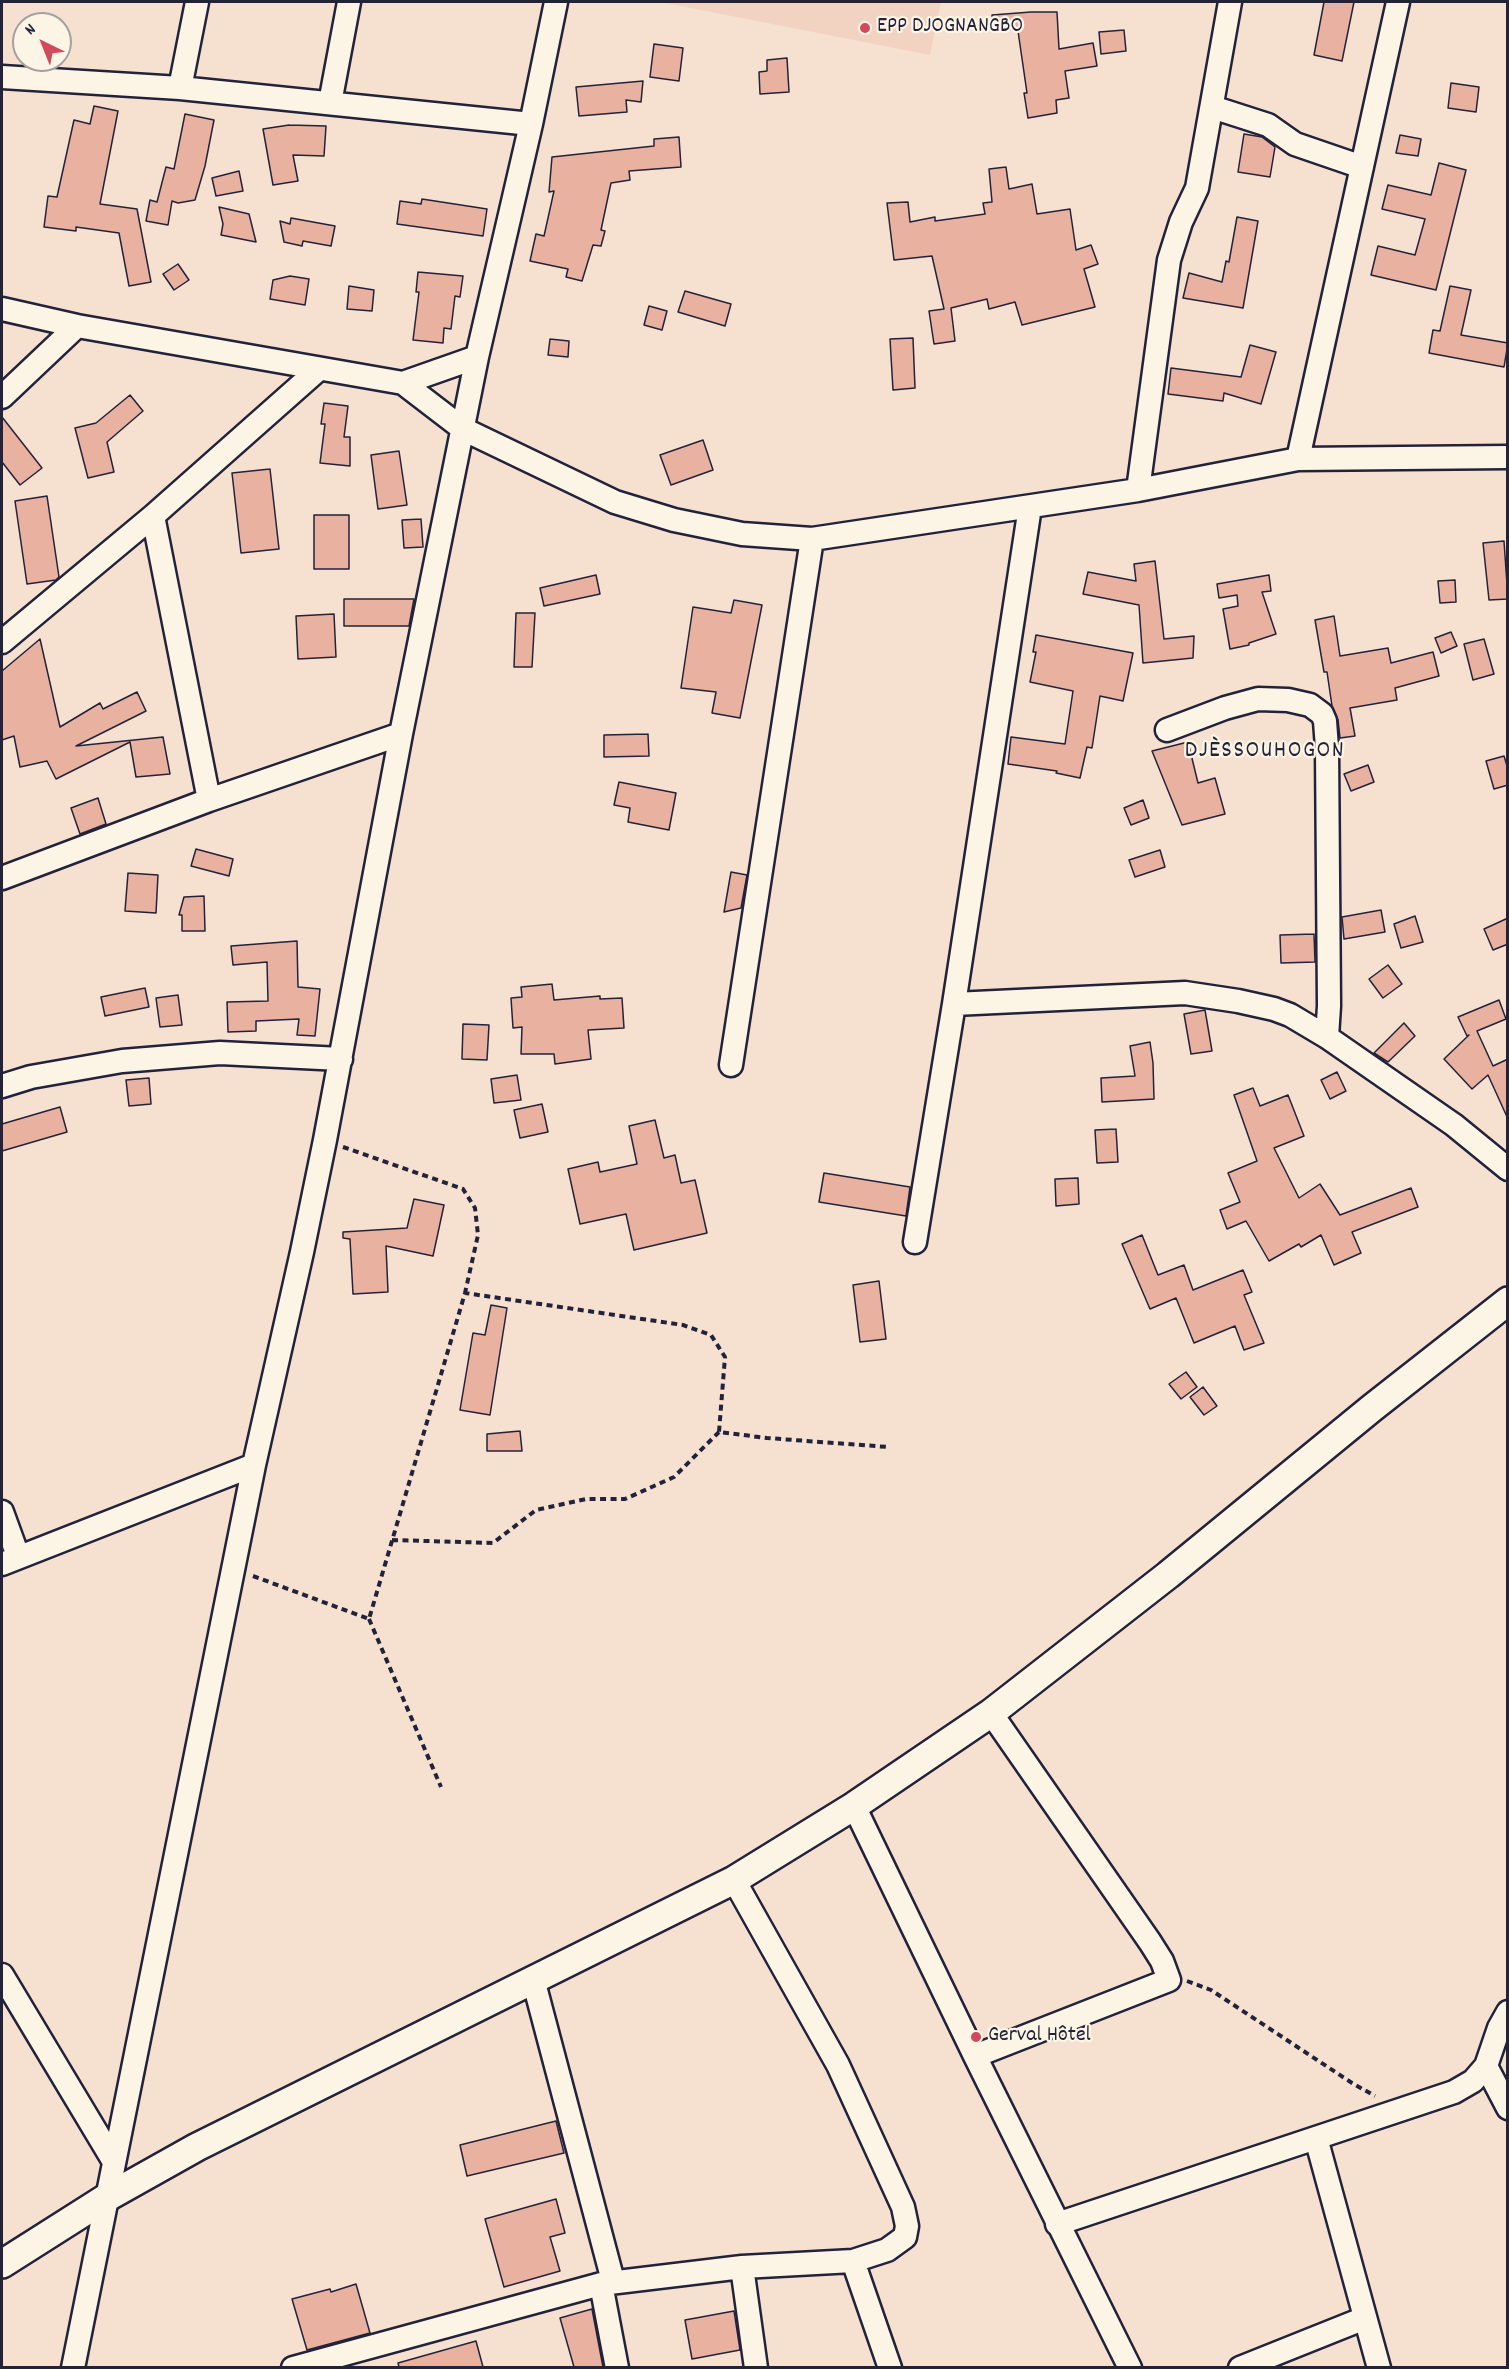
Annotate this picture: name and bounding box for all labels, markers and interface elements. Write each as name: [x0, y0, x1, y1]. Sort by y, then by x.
north arrow: [12, 12, 72, 72]
place label: EPP DJOGNANGBO: [877, 15, 1023, 41]
text: N: [20, 19, 41, 41]
marker: EPP DJOGNANGBO: [858, 21, 872, 35]
district label: DJÈSSOUHOGON: [1185, 739, 1345, 767]
place label: Gerval Hôtel: [988, 2024, 1091, 2050]
marker: Gerval Hôtel: [969, 2030, 983, 2044]

